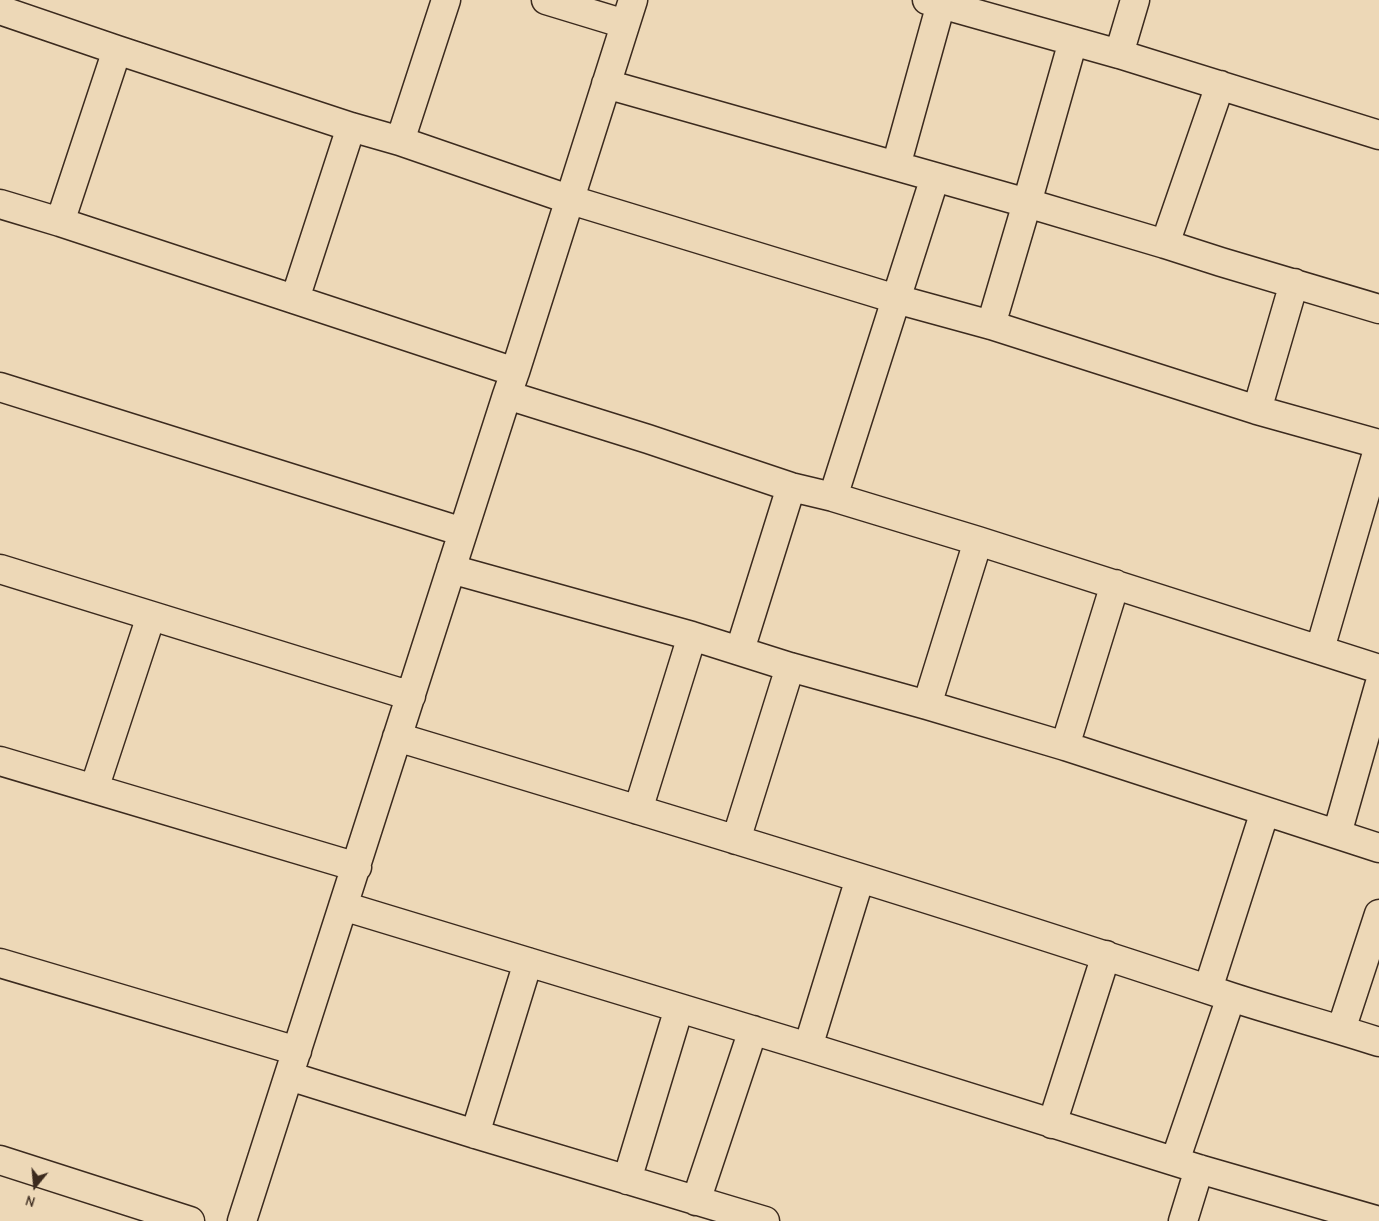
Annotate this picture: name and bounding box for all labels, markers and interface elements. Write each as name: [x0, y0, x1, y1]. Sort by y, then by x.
north arrow: [10, 1161, 60, 1211]
text: N: [24, 1191, 37, 1210]

